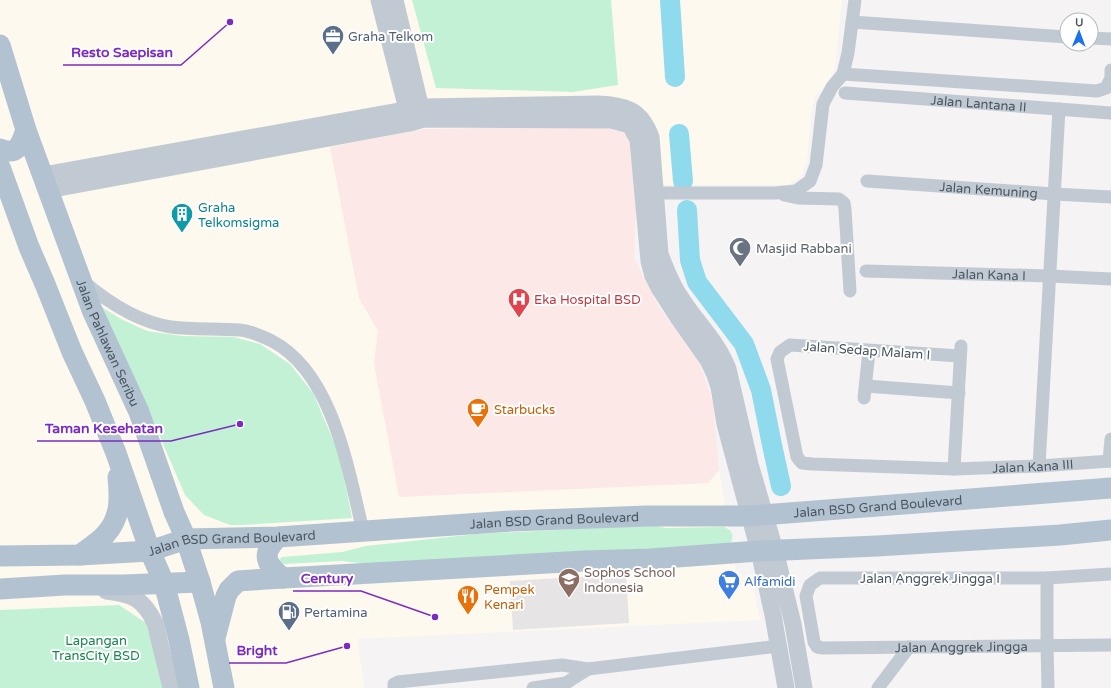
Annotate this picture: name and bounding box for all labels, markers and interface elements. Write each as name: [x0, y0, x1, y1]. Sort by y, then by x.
north arrow: [1059, 12, 1099, 52]
text: U: [1075, 16, 1083, 29]
office icon: Graha Telkom: [320, 23, 346, 56]
place label: Graha Telkom: [348, 29, 433, 45]
callout: Resto Saepisan: [63, 39, 181, 65]
text: Resto Saepisan: [71, 44, 173, 61]
street label: Jalan Lantana II: [930, 92, 1027, 116]
street label: Jalan Kemuning: [939, 179, 1038, 202]
place label: Graha Telkomsigma: [198, 200, 279, 231]
building icon: Graha Telkomsigma: [169, 201, 195, 234]
mosque icon: Masjid Rabbani: [727, 235, 753, 268]
place label: Masjid Rabbani: [756, 241, 852, 257]
street label: Jalan Kana I: [952, 266, 1026, 284]
street label: Jalan Pahlawan Seribu: [72, 277, 142, 409]
hospital icon: Eka Hospital BSD: [506, 286, 532, 319]
place label: Eka Hospital BSD: [534, 292, 641, 308]
street label: Jalan Sedap Malam I: [803, 339, 931, 363]
cafe icon: Starbucks: [465, 396, 491, 429]
place label: Starbucks: [494, 402, 555, 418]
callout: Taman Kesehatan: [37, 415, 171, 441]
text: Taman Kesehatan: [44, 420, 163, 437]
street label: Jalan Kana III: [992, 457, 1074, 477]
street label: Jalan BSD Grand Boulevard: [793, 493, 963, 522]
street label: Jalan BSD Grand Boulevard: [469, 509, 639, 533]
street label: Jalan BSD Grand Boulevard: [146, 527, 316, 560]
callout: Century: [293, 565, 361, 591]
place label: Sophos School Indonesia: [584, 565, 675, 596]
school or university icon: Sophos School Indonesia: [556, 566, 582, 599]
supermarket icon: Alfamidi: [716, 568, 742, 601]
text: Century: [301, 570, 354, 587]
street label: Jalan Anggrek Jingga I: [860, 571, 1000, 587]
place label: Alfamidi: [744, 574, 796, 590]
place label: Pempek Kenari: [484, 582, 535, 613]
restaurant icon: Pempek Kenari: [455, 583, 481, 616]
fuel station icon: Pertamina: [276, 599, 302, 632]
place label: Pertamina: [304, 605, 368, 621]
park label: Lapangan TransCity BSD: [52, 633, 140, 664]
callout: Bright: [229, 637, 286, 663]
street label: Jalan Anggrek Jingga: [895, 639, 1028, 656]
text: Bright: [237, 642, 278, 659]

